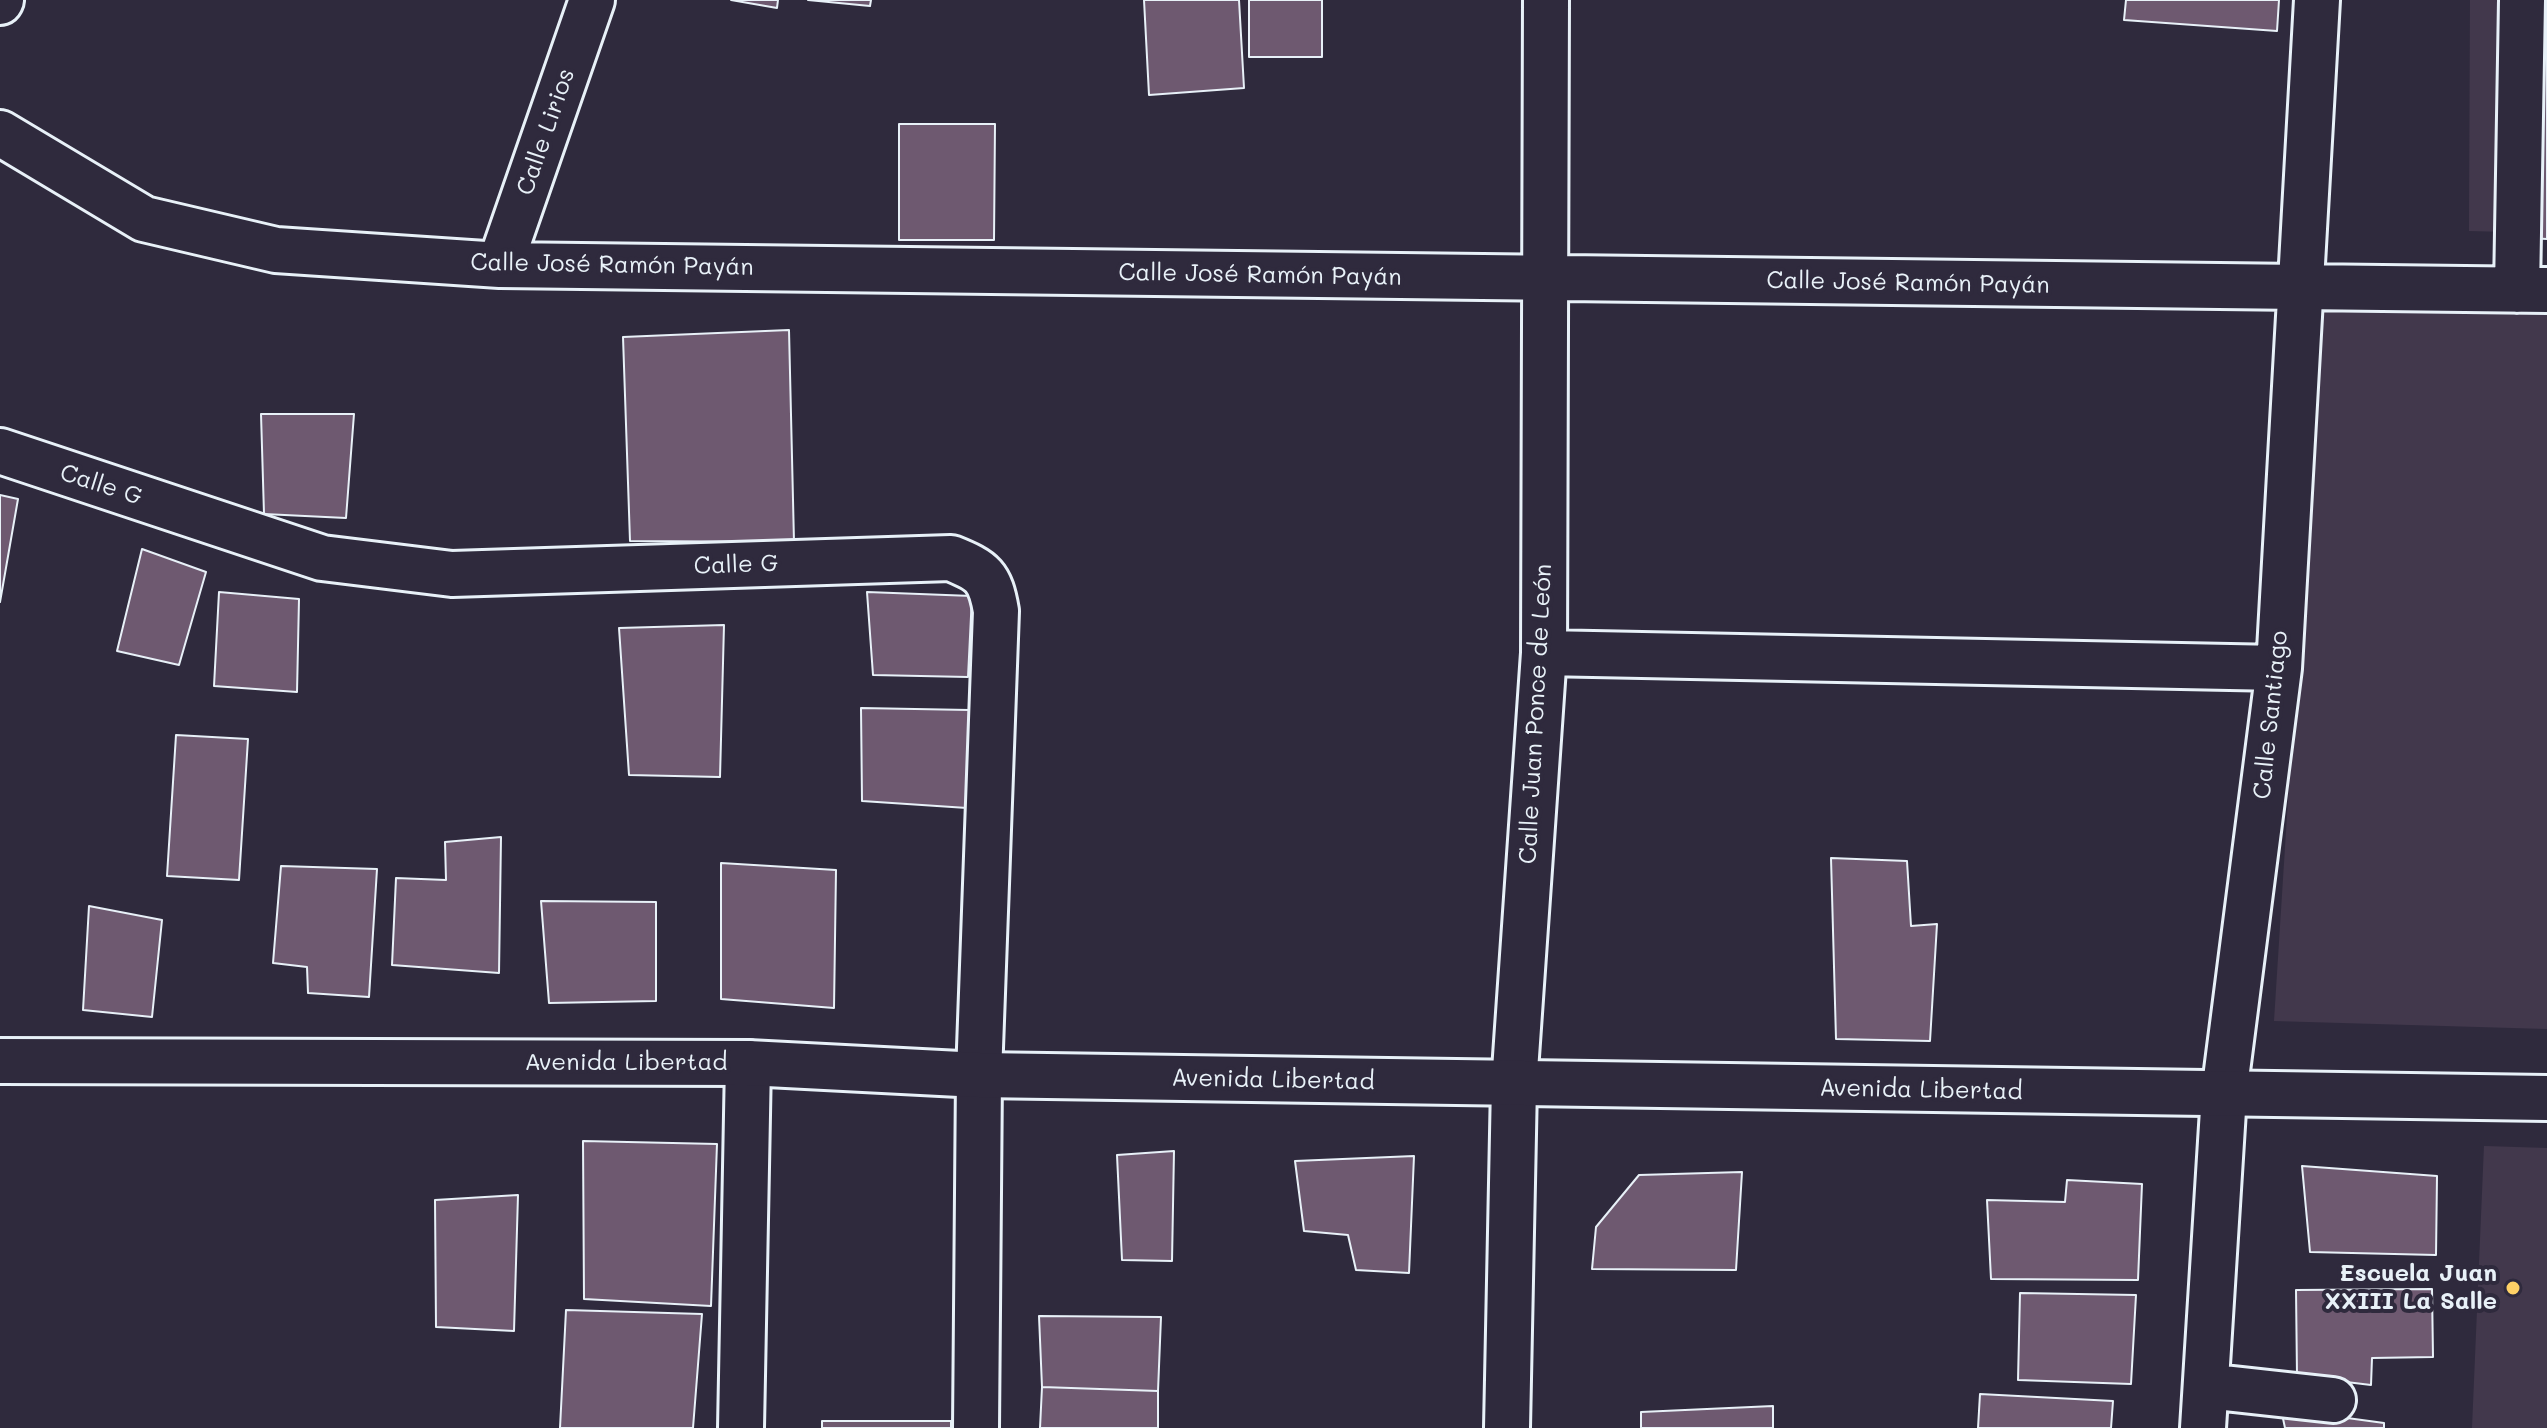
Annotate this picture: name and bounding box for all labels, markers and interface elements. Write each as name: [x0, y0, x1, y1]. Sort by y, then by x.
street label: Calle Lirios: [511, 65, 581, 199]
street label: Calle José Ramón Payán: [470, 248, 754, 282]
street label: Calle José Ramón Payán: [1118, 258, 1402, 292]
street label: Calle José Ramón Payán: [1766, 266, 2050, 300]
street label: Calle G: [56, 458, 146, 512]
street label: Calle G: [693, 549, 779, 581]
street label: Calle Juan Ponce de León: [1514, 563, 1558, 865]
street label: Calle Santiago: [2248, 629, 2294, 801]
street label: Avenida Libertad: [524, 1049, 728, 1077]
street label: Avenida Libertad: [1171, 1064, 1375, 1096]
street label: Avenida Libertad: [1819, 1074, 2023, 1106]
place label: Escuela Juan XXIII La Salle: [2324, 1260, 2497, 1316]
marker: Escuela Juan XXIII La Salle: [2504, 1279, 2522, 1297]

